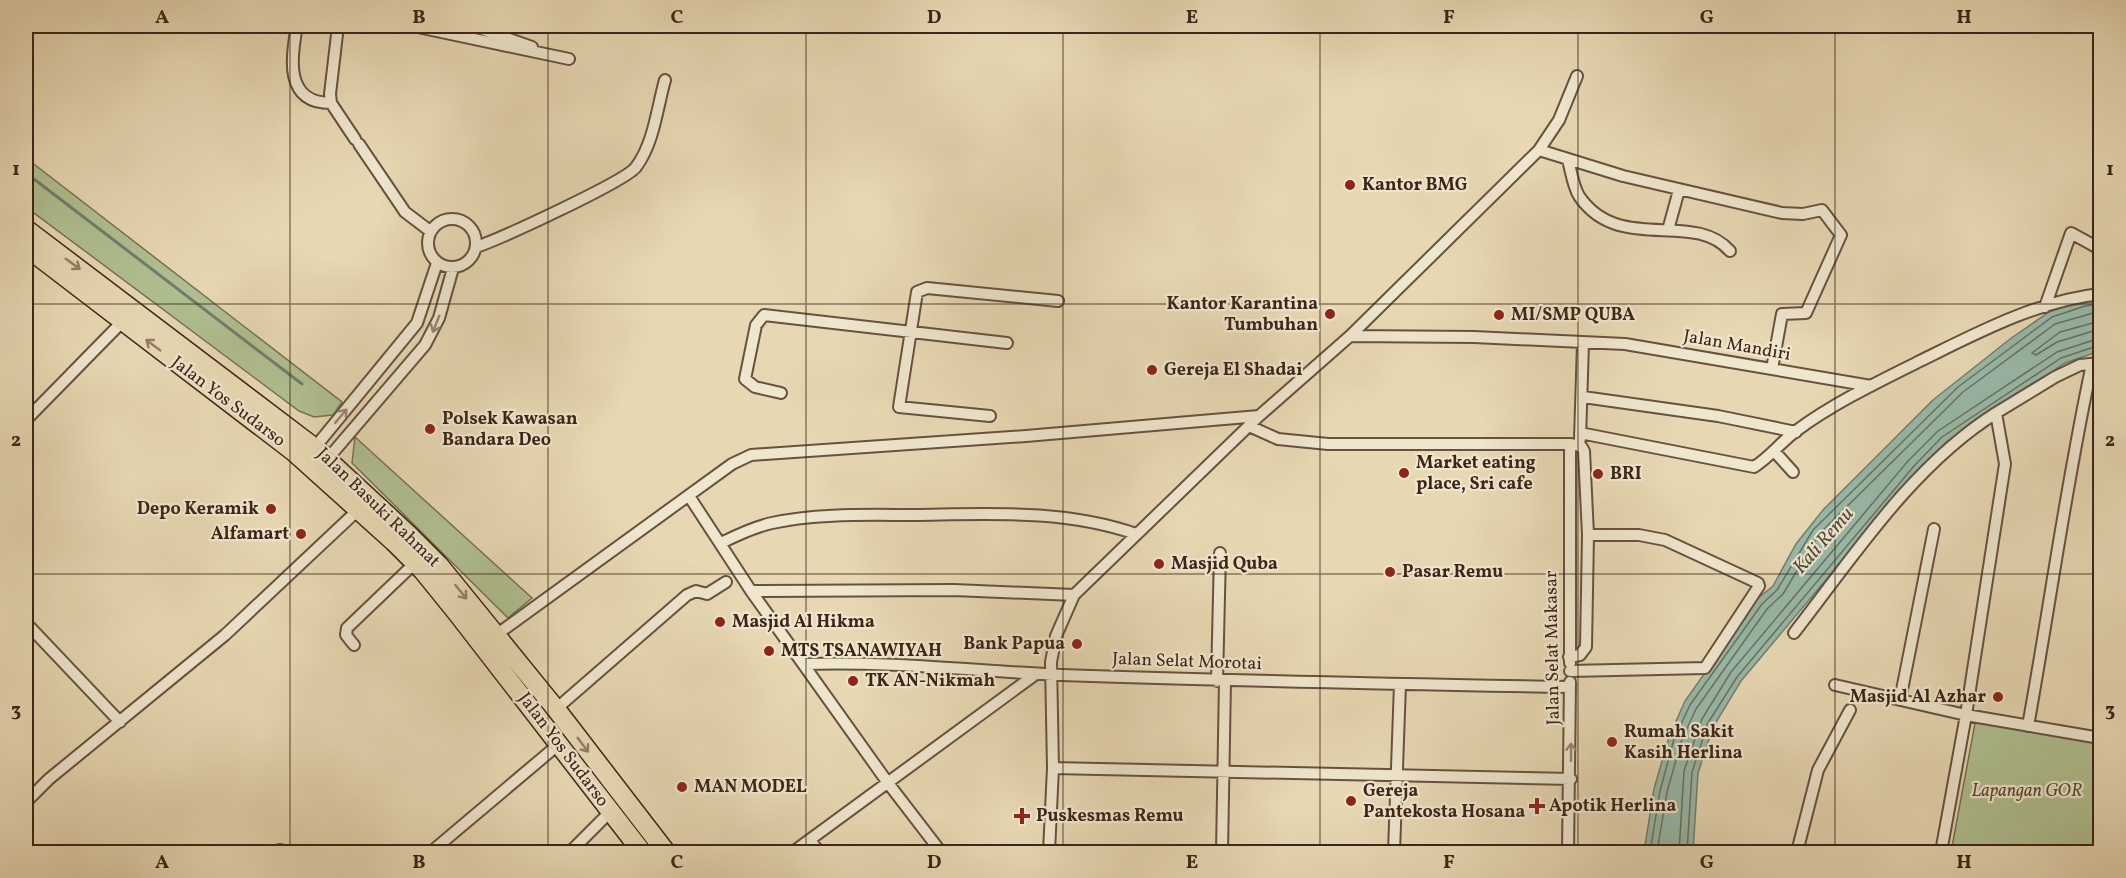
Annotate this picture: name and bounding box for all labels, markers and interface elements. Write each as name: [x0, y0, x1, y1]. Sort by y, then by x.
text: A: [155, 4, 169, 32]
text: B: [412, 4, 426, 32]
text: C: [671, 4, 684, 32]
text: D: [927, 4, 941, 32]
text: E: [1186, 4, 1198, 32]
text: F: [1443, 4, 1455, 32]
text: G: [1700, 4, 1714, 32]
text: H: [1956, 4, 1972, 32]
text: 1: [12, 156, 20, 184]
text: 1: [2106, 156, 2114, 184]
place label: Kantor BMG: [1362, 173, 1468, 198]
marker: Kantor BMG: [1343, 178, 1357, 192]
one-way arrow: [64, 258, 80, 270]
place label: Kantor Karantina Tumbuhan: [1167, 292, 1318, 338]
place label: MI/SMP QUBA: [1511, 303, 1635, 328]
marker: Kantor Karantina Tumbuhan: [1323, 307, 1337, 321]
marker: MI/SMP QUBA: [1492, 308, 1506, 322]
one-way arrow: [430, 314, 441, 332]
street label: Jalan Mandiri: [1681, 324, 1793, 368]
one-way arrow: [145, 339, 161, 351]
street label: Jalan Yos Sudarso: [166, 351, 290, 453]
place label: Gereja El Shadai: [1164, 358, 1303, 383]
marker: Gereja El Shadai: [1145, 363, 1159, 377]
place label: Polsek Kawasan Bandara Deo: [442, 407, 578, 453]
one-way arrow: [334, 409, 348, 424]
marker: Polsek Kawasan Bandara Deo: [423, 422, 437, 436]
text: 2: [11, 427, 21, 455]
text: 2: [2105, 427, 2115, 455]
street label: Jalan Basuki Rahmat: [311, 442, 445, 574]
place label: Market eating place, Sri cafe: [1416, 451, 1536, 497]
place label: BRI: [1610, 462, 1642, 487]
marker: Market eating place, Sri cafe: [1397, 466, 1411, 480]
marker: BRI: [1591, 467, 1605, 481]
place label: Depo Keramik: [137, 497, 259, 522]
water label: Kali Remu: [1787, 501, 1861, 581]
marker: Depo Keramik: [264, 502, 278, 516]
place label: Alfamart: [211, 522, 289, 547]
marker: Alfamart: [294, 527, 308, 541]
place label: Masjid Quba: [1171, 552, 1278, 577]
marker: Masjid Quba: [1152, 557, 1166, 571]
place label: Pasar Remu: [1402, 560, 1503, 585]
marker: Pasar Remu: [1383, 565, 1397, 579]
street label: Jalan Selat Makasar: [1539, 570, 1567, 726]
one-way arrow: [455, 584, 468, 600]
place label: Masjid Al Hikma: [732, 610, 875, 635]
marker: Masjid Al Hikma: [713, 615, 727, 629]
place label: Bank Papua: [963, 632, 1065, 657]
marker: Bank Papua: [1070, 637, 1084, 651]
place label: MTS TSANAWIYAH: [781, 639, 942, 664]
marker: MTS TSANAWIYAH: [762, 644, 776, 658]
street label: Jalan Selat Morotai: [1112, 647, 1262, 677]
place label: TK AN-Nikmah: [865, 669, 995, 694]
marker: TK AN-Nikmah: [846, 674, 860, 688]
place label: Masjid Al Azhar: [1850, 685, 1986, 710]
street label: Jalan Yos Sudarso: [512, 688, 614, 812]
marker: Masjid Al Azhar: [1991, 690, 2005, 704]
text: 3: [11, 697, 21, 725]
text: 3: [2105, 697, 2115, 725]
place label: Rumah Sakit Kasih Herlina: [1624, 720, 1743, 766]
marker: Rumah Sakit Kasih Herlina: [1605, 735, 1619, 749]
one-way arrow: [576, 736, 589, 752]
one-way arrow: [1565, 743, 1577, 763]
place label: MAN MODEL: [694, 775, 807, 800]
place label: Gereja Pantekosta Hosana: [1363, 779, 1526, 825]
park label: Lapangan GOR: [1972, 779, 2082, 804]
marker: MAN MODEL: [675, 780, 689, 794]
marker: Gereja Pantekosta Hosana: [1344, 794, 1358, 808]
place label: Apotik Herlina: [1549, 794, 1676, 819]
marker: Apotik Herlina: [1530, 799, 1544, 813]
place label: Puskesmas Remu: [1036, 804, 1184, 829]
marker: Puskesmas Remu: [1013, 807, 1031, 825]
text: A: [155, 849, 169, 877]
text: B: [412, 849, 426, 877]
text: C: [671, 849, 684, 877]
text: D: [927, 849, 941, 877]
text: E: [1186, 849, 1198, 877]
text: F: [1443, 849, 1455, 877]
text: G: [1700, 849, 1714, 877]
text: H: [1956, 849, 1972, 877]

